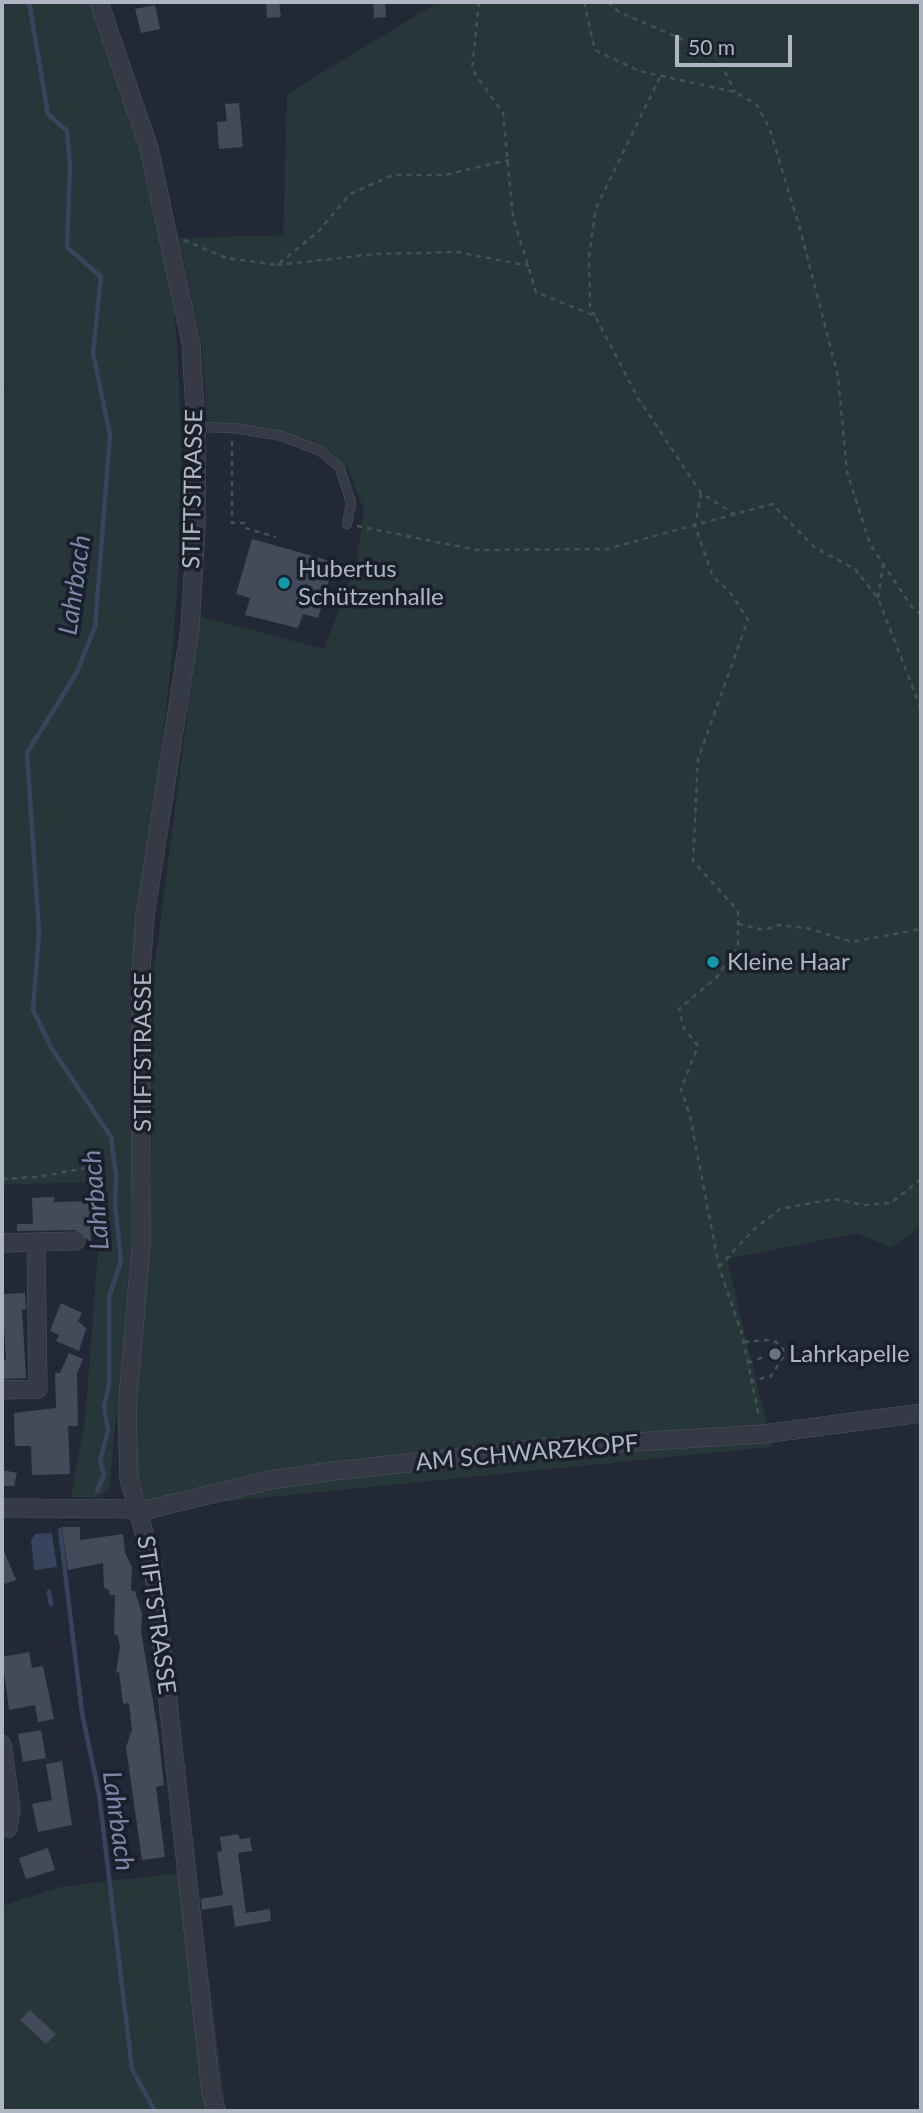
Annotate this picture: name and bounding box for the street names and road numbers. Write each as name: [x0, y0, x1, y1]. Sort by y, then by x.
street label: STIFTSTRASSE: [177, 409, 209, 569]
street label: STIFTSTRASSE: [129, 972, 157, 1132]
street label: AM SCHWARZKOPF: [414, 1429, 640, 1477]
street label: STIFTSTRASSE: [131, 1534, 181, 1696]

